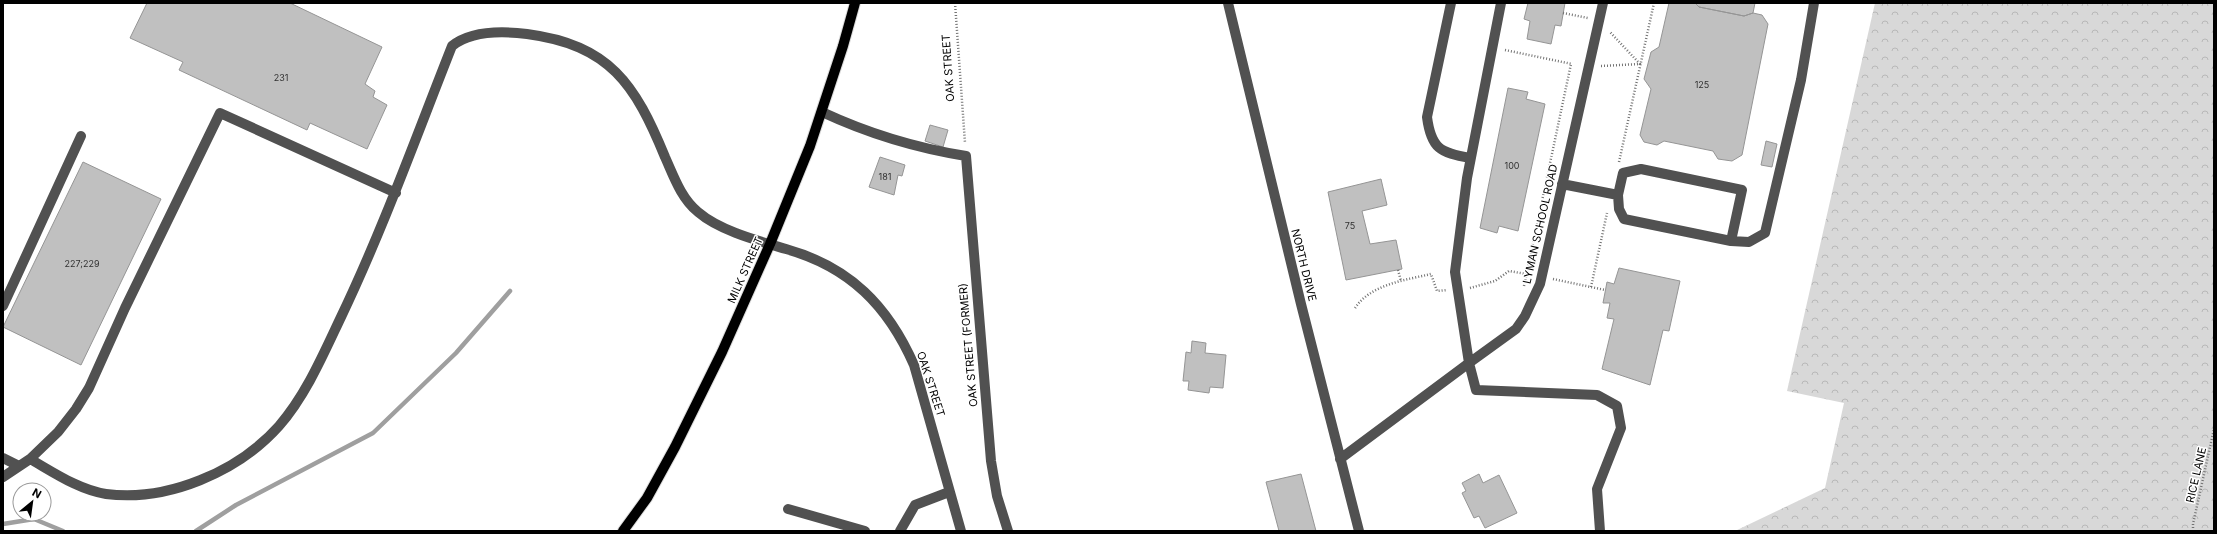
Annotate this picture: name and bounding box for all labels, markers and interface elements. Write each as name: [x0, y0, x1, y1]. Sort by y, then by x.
street label: OAK STREET: [939, 34, 957, 102]
house number: 231: [274, 72, 288, 83]
house number: 125: [1695, 79, 1709, 90]
house number: 100: [1504, 160, 1520, 171]
street label: LYMAN SCHOOL ROAD: [1519, 163, 1561, 285]
house number: 181: [879, 171, 891, 182]
house number: 75: [1345, 220, 1355, 231]
street label: NORTH DRIVE: [1288, 227, 1320, 303]
street label: MILK STREET: [724, 235, 766, 305]
house number: 227;229: [64, 258, 100, 269]
street label: OAK STREET (FORMER): [956, 282, 980, 408]
street label: OAK STREET: [914, 350, 948, 418]
street label: RICE LANE: [2183, 446, 2209, 504]
north arrow: [12, 482, 52, 522]
text: N: [30, 485, 44, 501]

